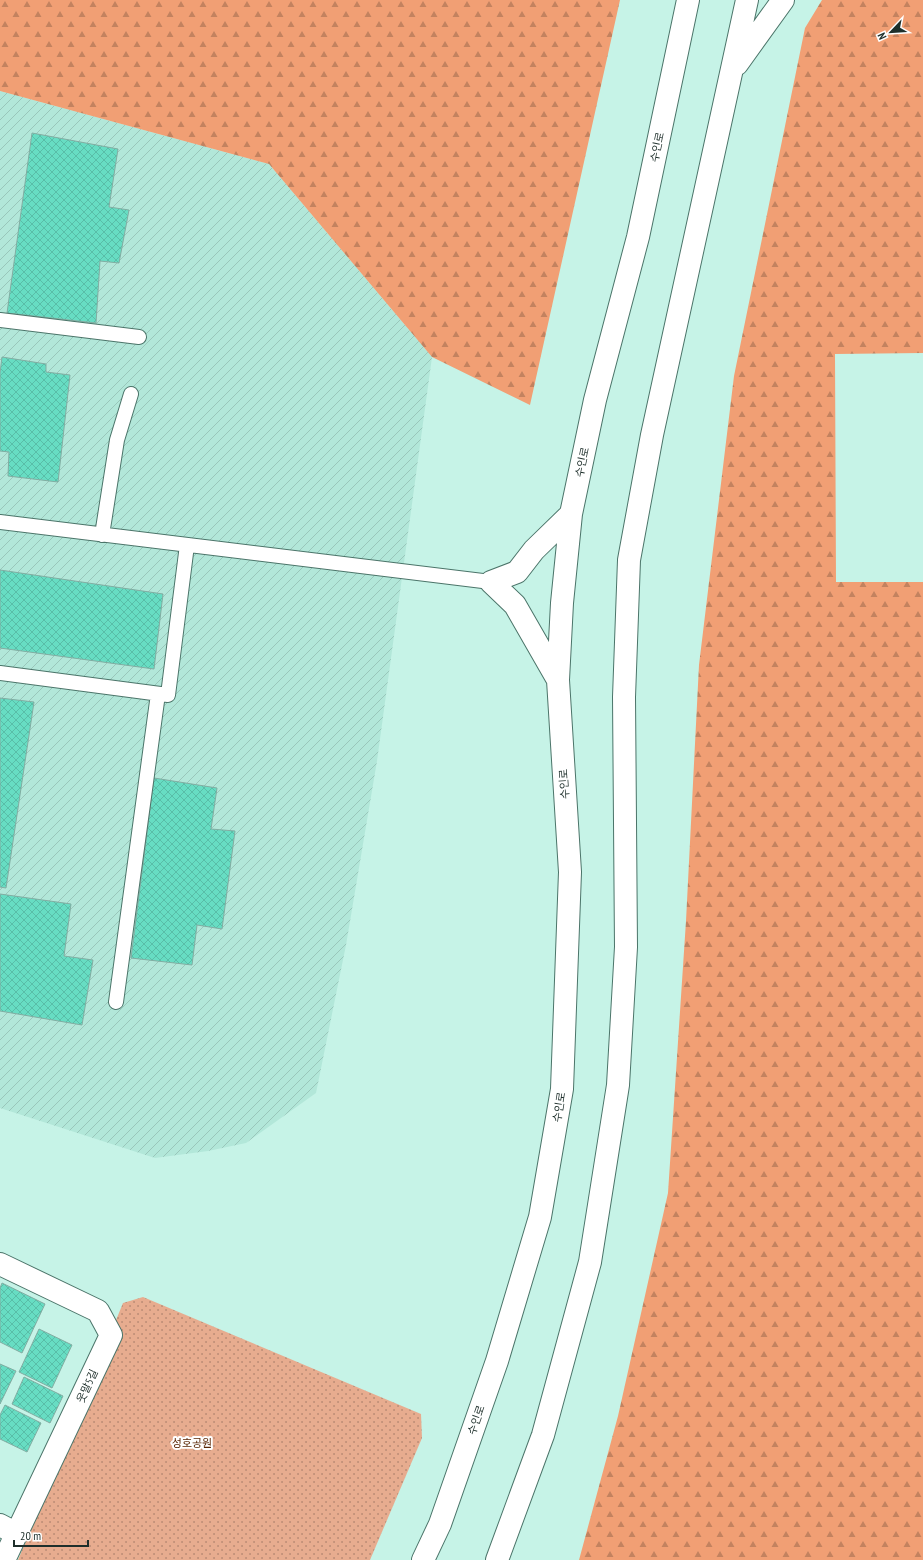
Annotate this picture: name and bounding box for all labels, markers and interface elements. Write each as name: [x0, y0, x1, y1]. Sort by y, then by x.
north arrow: [871, 12, 911, 52]
text: N: [874, 31, 890, 42]
street label: 수인로: [647, 131, 667, 163]
street label: 수인로: [572, 446, 592, 478]
street label: 수인로: [556, 768, 572, 800]
street label: 수인로: [550, 1091, 568, 1123]
street label: 웃말5길: [73, 1367, 101, 1405]
street label: 수인로: [464, 1403, 488, 1437]
park label: 성호공원: [172, 1436, 212, 1450]
scale bar: [14, 1522, 88, 1548]
text: 20 m: [20, 1528, 41, 1543]

